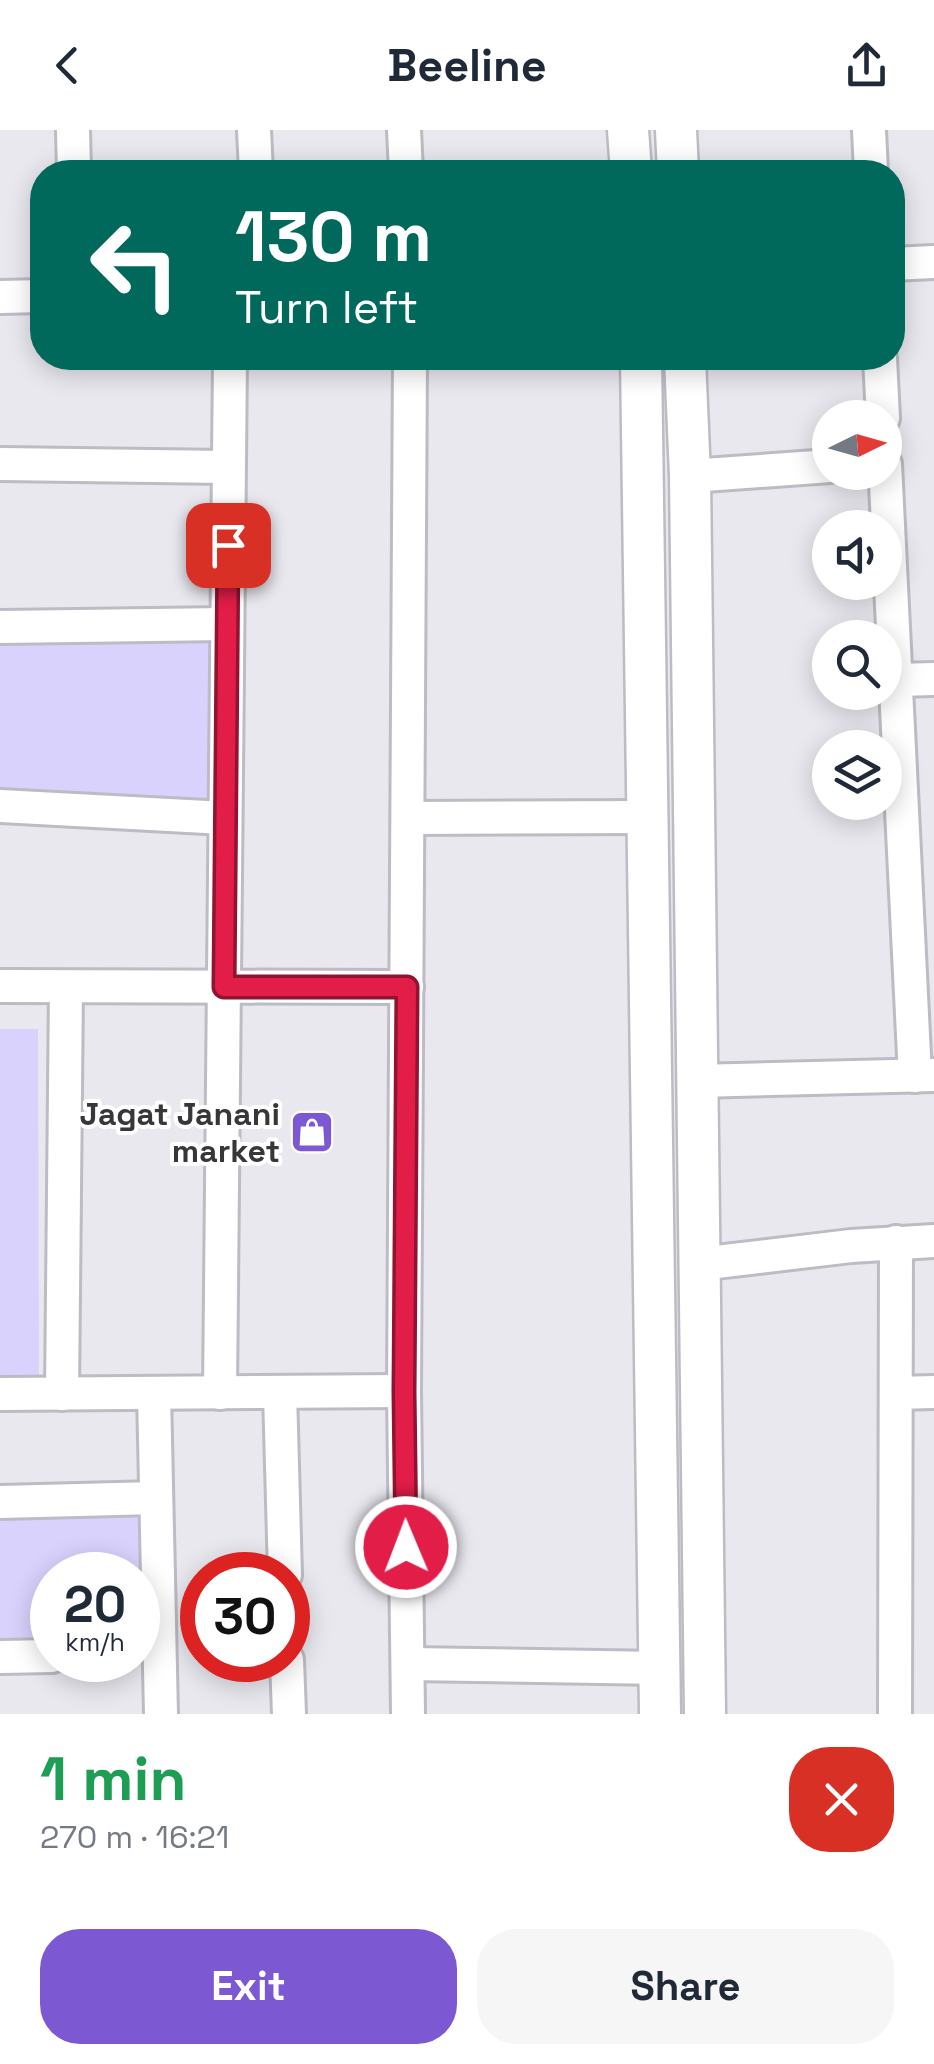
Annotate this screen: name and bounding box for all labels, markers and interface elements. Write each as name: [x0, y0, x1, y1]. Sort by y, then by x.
text: Beeline: [387, 37, 547, 94]
icon: back: [40, 38, 95, 93]
icon: share: [839, 38, 894, 93]
text: 130 m: [235, 192, 432, 281]
icon: left: [70, 200, 200, 330]
text: Turn left: [235, 279, 418, 336]
north arrow: [812, 400, 902, 490]
map controls: [812, 400, 902, 820]
pin: [186, 503, 271, 588]
button: sound: [812, 510, 902, 600]
icon: arrive: [201, 518, 256, 573]
button: search: [812, 620, 902, 710]
button: layers: [812, 730, 902, 820]
place label: Jagat Janani market: [80, 1094, 280, 1171]
shop icon: Jagat Janani market: [289, 1109, 335, 1155]
position arrow: [354, 1495, 458, 1599]
speed limit sign: 30: [180, 1552, 310, 1682]
text: 20: [64, 1573, 126, 1637]
text: km/h: [65, 1626, 125, 1658]
text: 1 min: [40, 1741, 187, 1818]
button: close: [789, 1747, 894, 1852]
text: 270 m · 16:21: [40, 1817, 229, 1857]
button: Exit: [40, 1929, 457, 2044]
button: Share: [477, 1929, 894, 2044]

